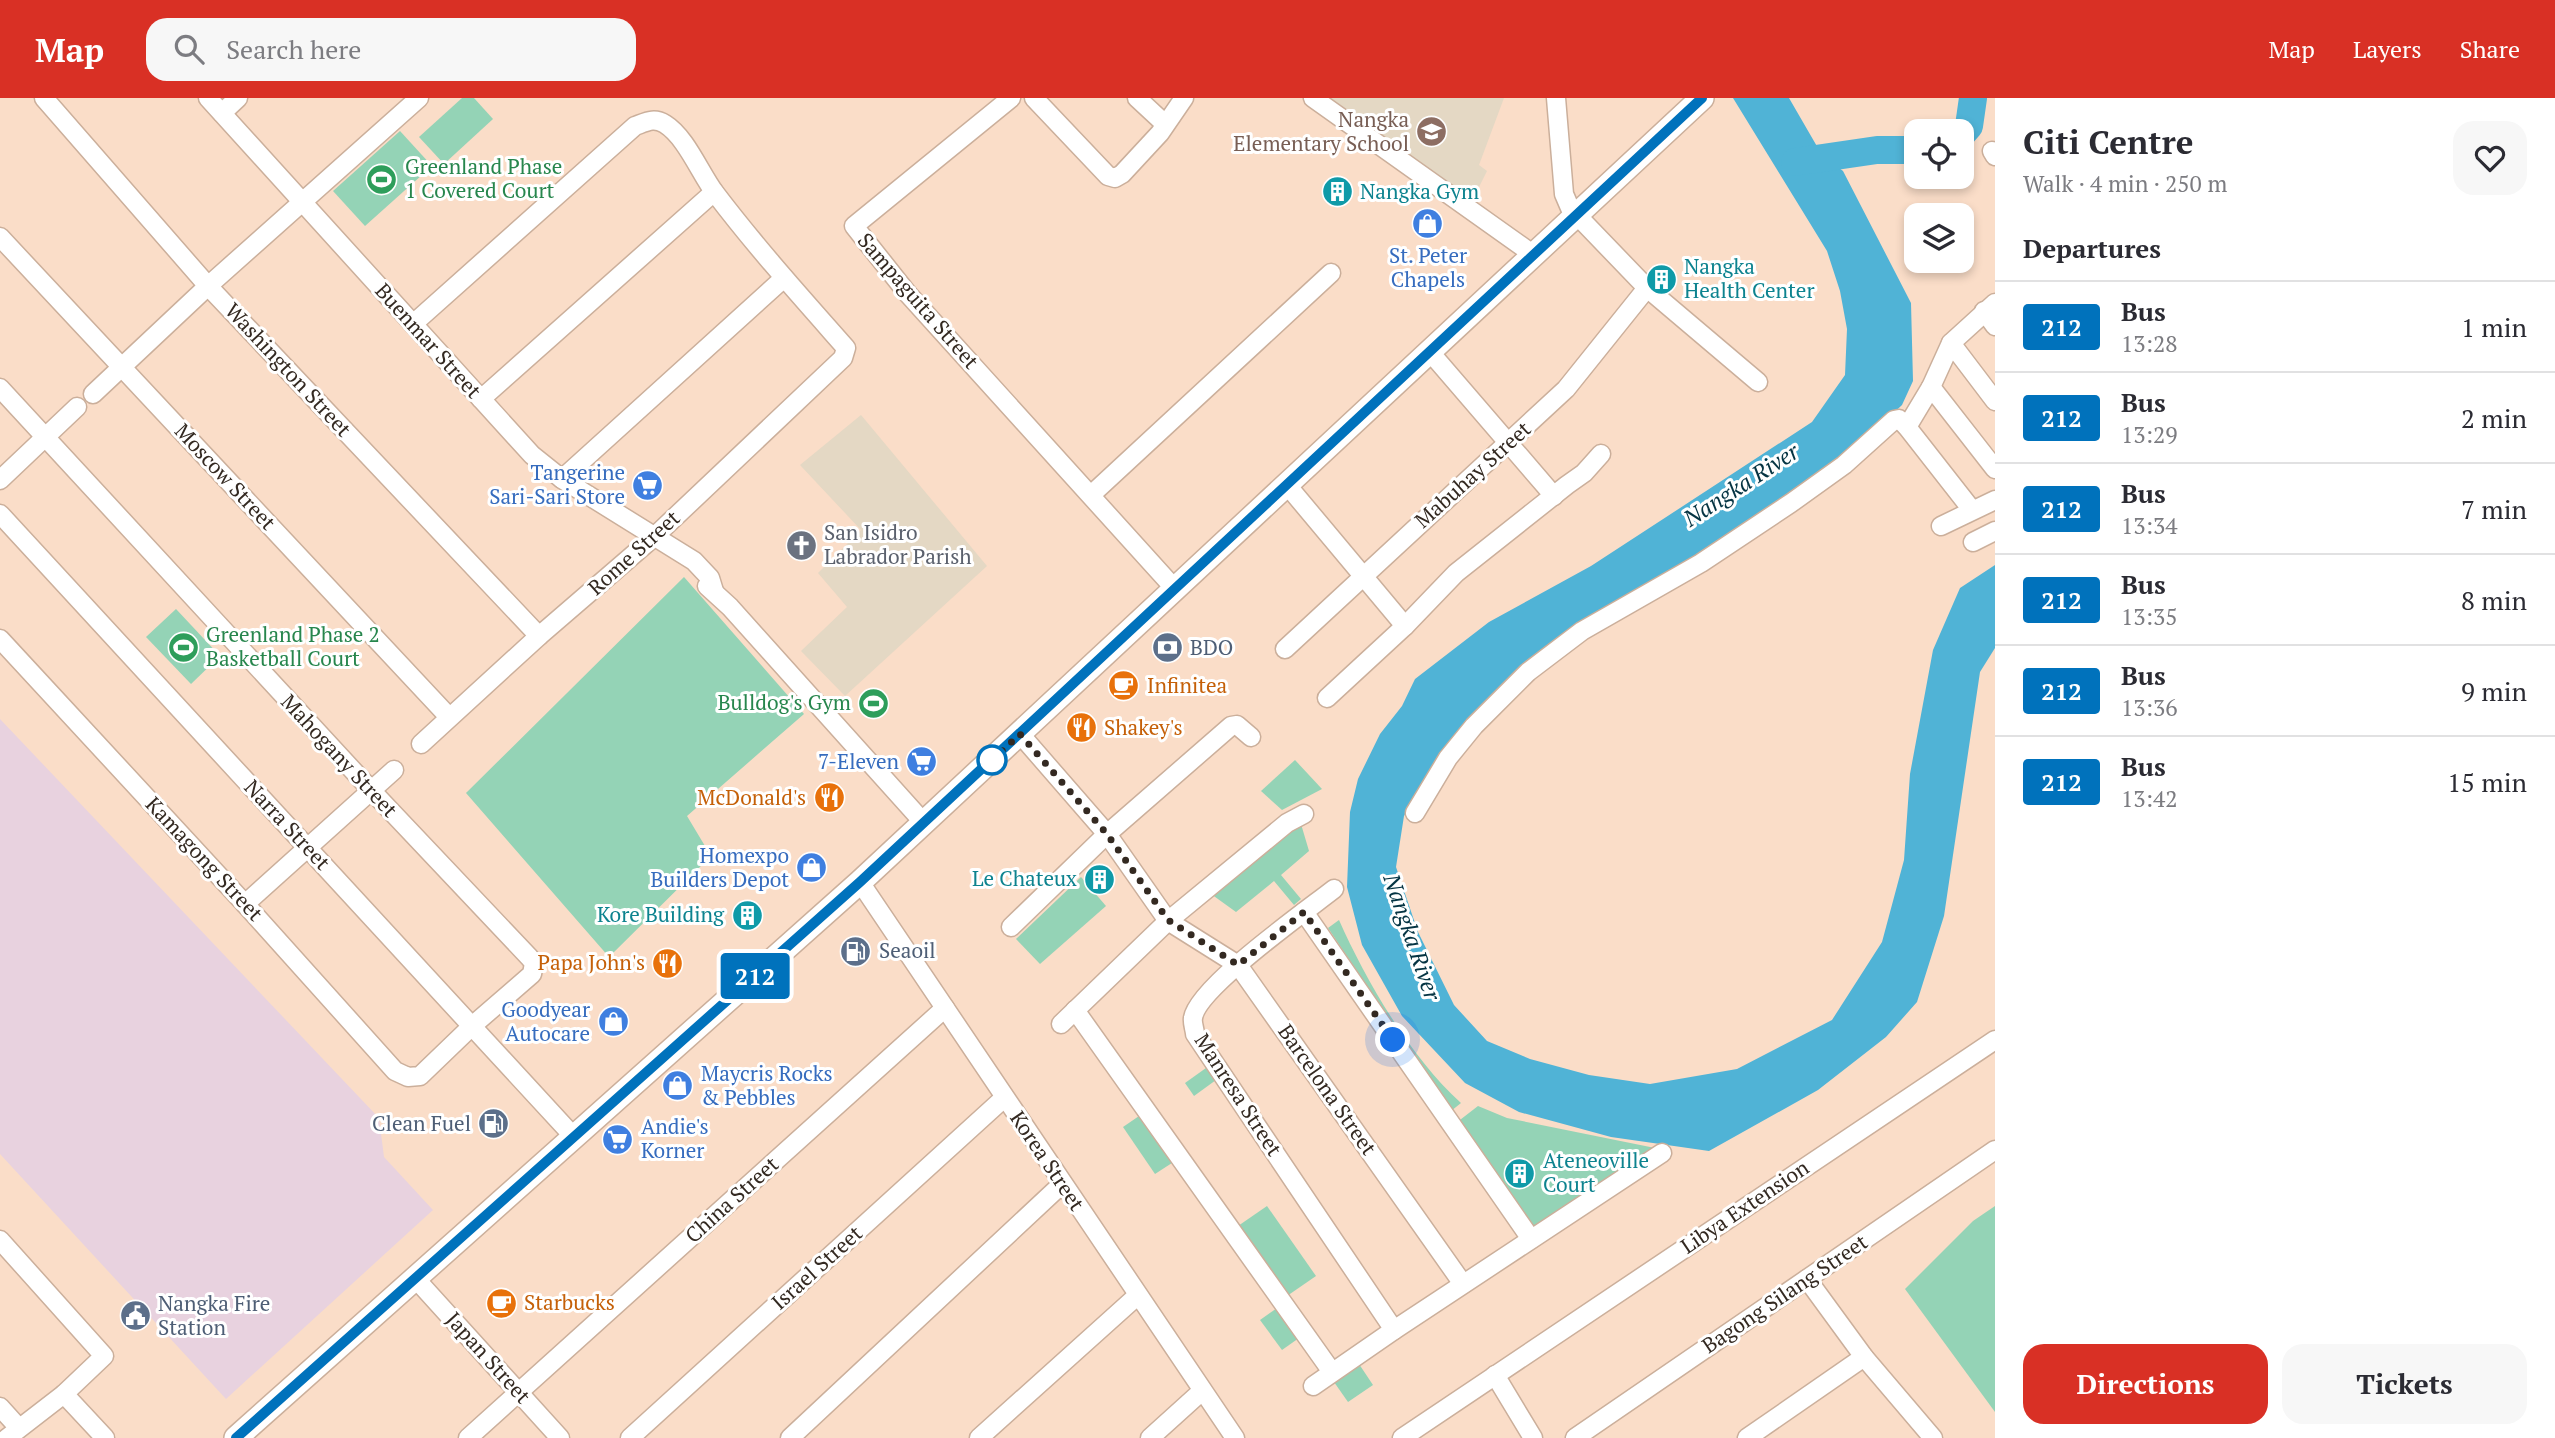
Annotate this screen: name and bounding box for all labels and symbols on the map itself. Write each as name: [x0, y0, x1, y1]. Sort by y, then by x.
place label: Nangka Elementary School: [1233, 105, 1409, 157]
school or university icon: Nangka Elementary School: [1415, 115, 1449, 149]
place label: Greenland Phase 1 Covered Court: [405, 152, 562, 204]
sports icon: Greenland Phase 1 Covered Court: [365, 162, 399, 196]
building icon: Nangka Gym: [1320, 175, 1354, 209]
place label: Nangka Gym: [1360, 177, 1479, 205]
shop icon: St. Peter Chapels: [1411, 207, 1445, 241]
street label: Sampaguita Street: [852, 226, 986, 374]
place label: St. Peter Chapels: [1389, 241, 1467, 293]
place label: Nangka Health Center: [1684, 252, 1814, 304]
building icon: Nangka Health Center: [1644, 262, 1678, 296]
street label: Buenmar Street: [370, 277, 488, 404]
street label: Washington Street: [219, 296, 358, 442]
street label: Mabuhay Street: [1408, 415, 1536, 534]
street label: Moscow Street: [169, 417, 283, 536]
water label: Nangka River: [1676, 435, 1805, 534]
place label: Tangerine Sari-Sari Store: [489, 458, 625, 510]
supermarket icon: Tangerine Sari-Sari Store: [631, 468, 665, 502]
street label: Rome Street: [581, 503, 685, 601]
place label: San Isidro Labrador Parish: [824, 518, 972, 570]
church icon: San Isidro Labrador Parish: [784, 528, 818, 562]
place label: Greenland Phase 2 Basketball Court: [206, 620, 380, 672]
sports icon: Greenland Phase 2 Basketball Court: [166, 630, 200, 664]
bank icon: BDO: [1150, 631, 1184, 665]
place label: BDO: [1190, 633, 1233, 661]
cafe icon: Infinitea: [1107, 669, 1141, 703]
place label: Infinitea: [1147, 671, 1228, 699]
sports icon: Bulldog's Gym: [857, 686, 891, 720]
street label: Mahogany Street: [275, 688, 404, 823]
place label: Bulldog's Gym: [718, 688, 851, 716]
restaurant icon: Shakey's: [1064, 711, 1098, 745]
place label: Shakey's: [1104, 713, 1183, 741]
supermarket icon: 7-Eleven: [905, 745, 939, 779]
unlabelled marker: [977, 745, 1007, 775]
place label: 7-Eleven: [818, 747, 900, 775]
street label: Narra Street: [239, 773, 337, 876]
restaurant icon: McDonald's: [812, 781, 846, 815]
place label: McDonald's: [697, 783, 806, 811]
street label: Kamagong Street: [140, 790, 270, 927]
place label: Homexpo Builders Depot: [650, 841, 789, 893]
shop icon: Homexpo Builders Depot: [795, 851, 829, 885]
building icon: Le Chateux: [1083, 862, 1117, 896]
place label: Le Chateux: [972, 864, 1077, 892]
water label: Nangka River: [1376, 869, 1449, 1005]
building icon: Kore Building: [730, 898, 764, 932]
place label: Kore Building: [597, 900, 725, 928]
fuel station icon: Seaoil: [839, 934, 873, 968]
place label: Seaoil: [879, 936, 936, 964]
restaurant icon: Papa John's: [651, 946, 685, 980]
place label: Papa John's: [538, 948, 645, 976]
line badge: 212: [715, 953, 795, 999]
place label: Goodyear Autocare: [501, 995, 590, 1047]
shop icon: Goodyear Autocare: [596, 1005, 630, 1039]
street label: Barcelona Street: [1272, 1018, 1383, 1161]
your location: [1375, 1022, 1410, 1057]
street label: Manresa Street: [1189, 1028, 1289, 1161]
place label: Maycris Rocks & Pebbles: [701, 1059, 833, 1111]
shop icon: Maycris Rocks & Pebbles: [661, 1069, 695, 1103]
street label: Korea Street: [1004, 1105, 1092, 1216]
fuel station icon: Clean Fuel: [477, 1107, 511, 1141]
place label: Clean Fuel: [372, 1109, 471, 1137]
place label: Andie's Korner: [641, 1112, 709, 1164]
supermarket icon: Andie's Korner: [601, 1122, 635, 1156]
place label: Ateneoville Court: [1543, 1146, 1649, 1198]
street label: China Street: [679, 1150, 784, 1249]
street label: Libya Extension: [1675, 1153, 1814, 1259]
building icon: Ateneoville Court: [1503, 1156, 1537, 1190]
street label: Israel Street: [765, 1219, 868, 1316]
street label: Bagong Silang Street: [1696, 1227, 1873, 1359]
cafe icon: Starbucks: [484, 1286, 518, 1320]
place label: Starbucks: [524, 1288, 615, 1316]
place label: Nangka Fire Station: [158, 1289, 270, 1341]
public building icon: Nangka Fire Station: [118, 1299, 152, 1333]
street label: Japan Street: [440, 1306, 537, 1409]

